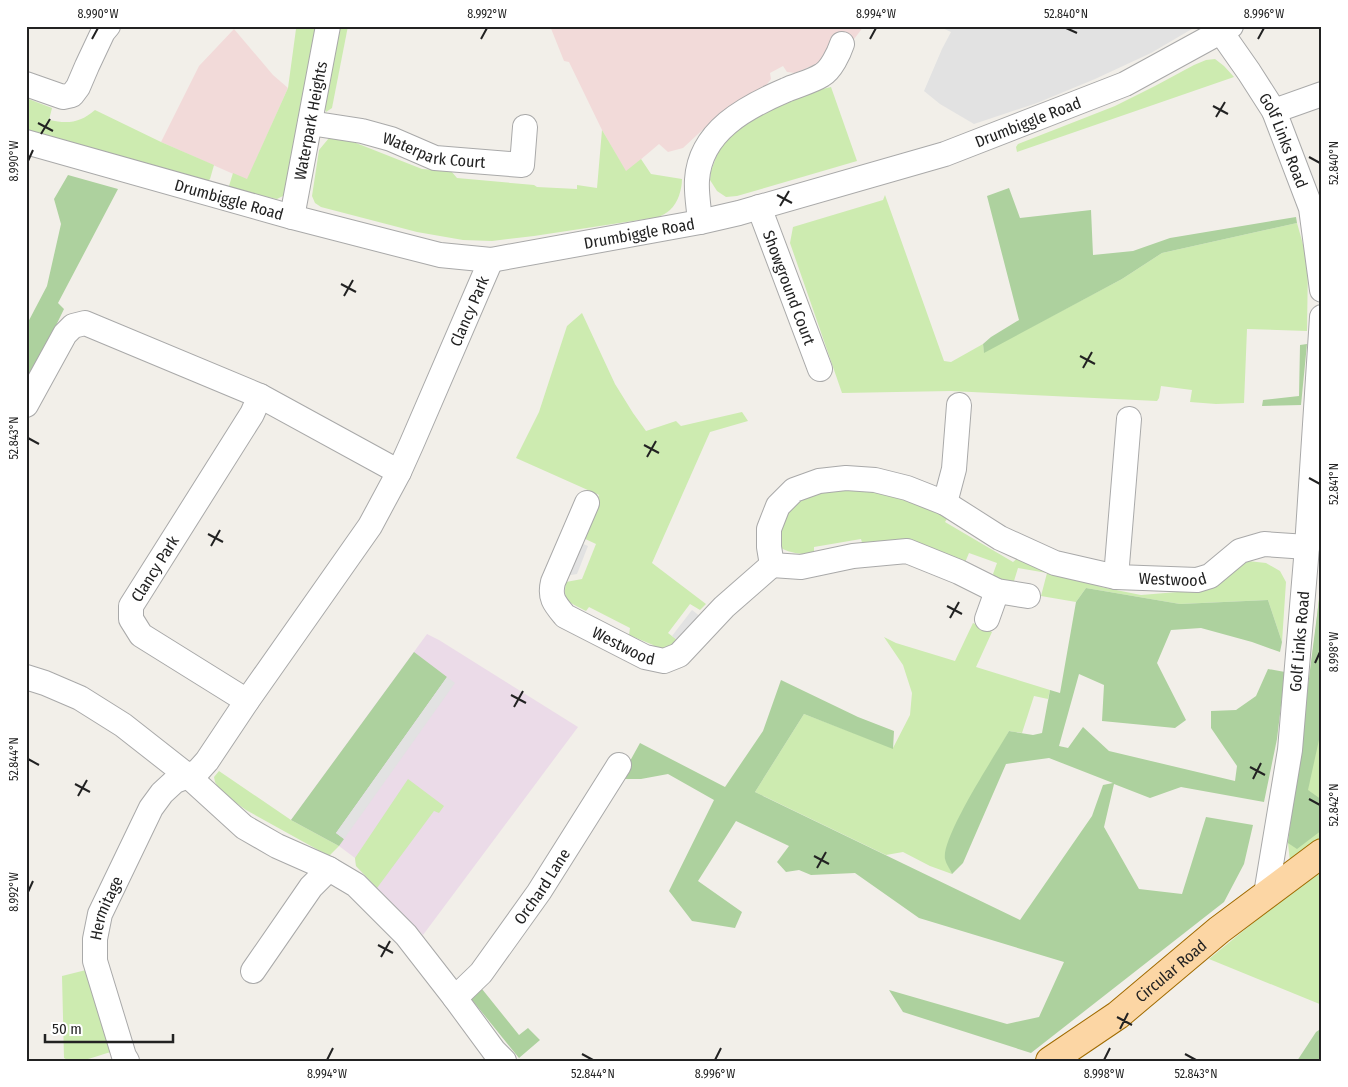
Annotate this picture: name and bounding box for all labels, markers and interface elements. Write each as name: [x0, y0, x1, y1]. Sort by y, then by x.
text: 8.990°W: [78, 7, 118, 21]
text: 8.992°W: [467, 7, 507, 21]
text: 8.994°W: [856, 7, 896, 21]
text: 52.840°N: [1044, 7, 1088, 21]
text: 8.996°W: [1244, 7, 1284, 21]
street label: Waterpark Heights: [290, 60, 331, 182]
street label: Golf Links Road: [1255, 89, 1311, 191]
street label: Drumbiggle Road: [972, 93, 1084, 151]
street label: Waterpark Court: [381, 128, 487, 172]
text: 8.990°W: [7, 141, 21, 181]
text: 52.840°N: [1327, 141, 1341, 185]
street label: Drumbiggle Road: [172, 175, 286, 224]
street label: Drumbiggle Road: [582, 214, 696, 253]
street label: Showground Court: [759, 228, 819, 348]
street label: Clancy Park: [446, 273, 493, 349]
text: 52.843°N: [7, 416, 21, 460]
text: 52.841°N: [1327, 463, 1341, 505]
street label: Clancy Park: [127, 532, 183, 605]
street label: Westwood: [1138, 569, 1209, 590]
street label: Golf Links Road: [1286, 590, 1313, 693]
street label: Westwood: [589, 623, 657, 669]
text: 8.998°W: [1327, 632, 1341, 672]
text: 52.844°N: [7, 737, 21, 781]
text: 52.842°N: [1327, 783, 1341, 827]
street label: Orchard Lane: [510, 845, 574, 928]
text: 8.992°W: [7, 872, 21, 912]
street label: Hermitage: [86, 873, 127, 942]
street label: Circular Road: [1132, 936, 1210, 1006]
scale bar: [45, 1012, 172, 1044]
text: 50 m: [52, 1020, 82, 1038]
text: 8.994°W: [307, 1067, 347, 1081]
text: 52.844°N: [571, 1067, 615, 1081]
text: 8.996°W: [695, 1067, 735, 1081]
text: 8.998°W: [1084, 1067, 1124, 1081]
text: 52.843°N: [1174, 1067, 1218, 1081]

